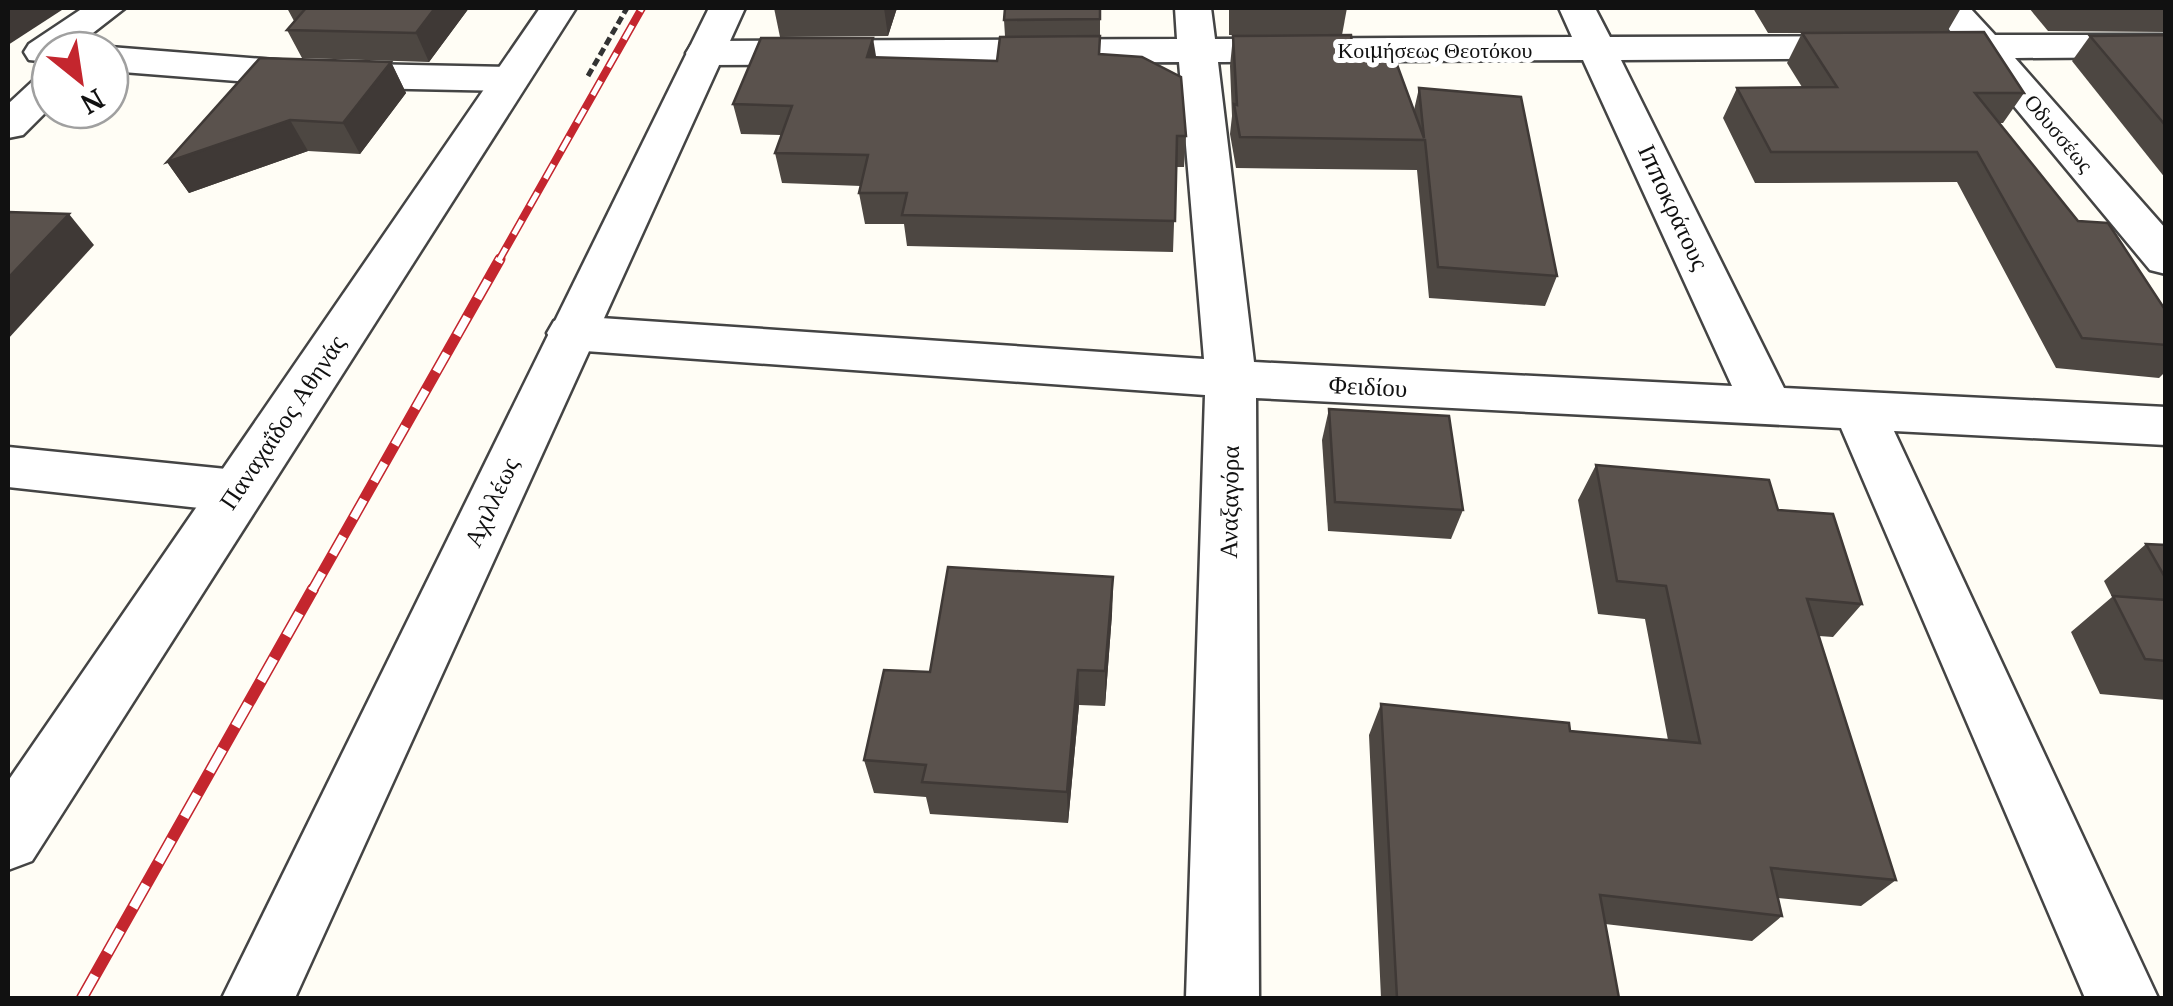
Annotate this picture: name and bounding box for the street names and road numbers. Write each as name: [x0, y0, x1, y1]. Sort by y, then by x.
street label: Κοιμήσεως Θεοτόκου: [1337, 35, 1533, 64]
street label: Οδυσσέως: [2018, 88, 2101, 178]
street label: Ιπποκράτους: [1631, 139, 1718, 275]
street label: Παναχαΐδος Αθηνάς: [211, 328, 352, 515]
street label: Φειδίου: [1328, 367, 1408, 404]
street label: Αναξαγόρα: [1211, 445, 1246, 559]
street label: Αχιλλέως: [455, 452, 526, 552]

